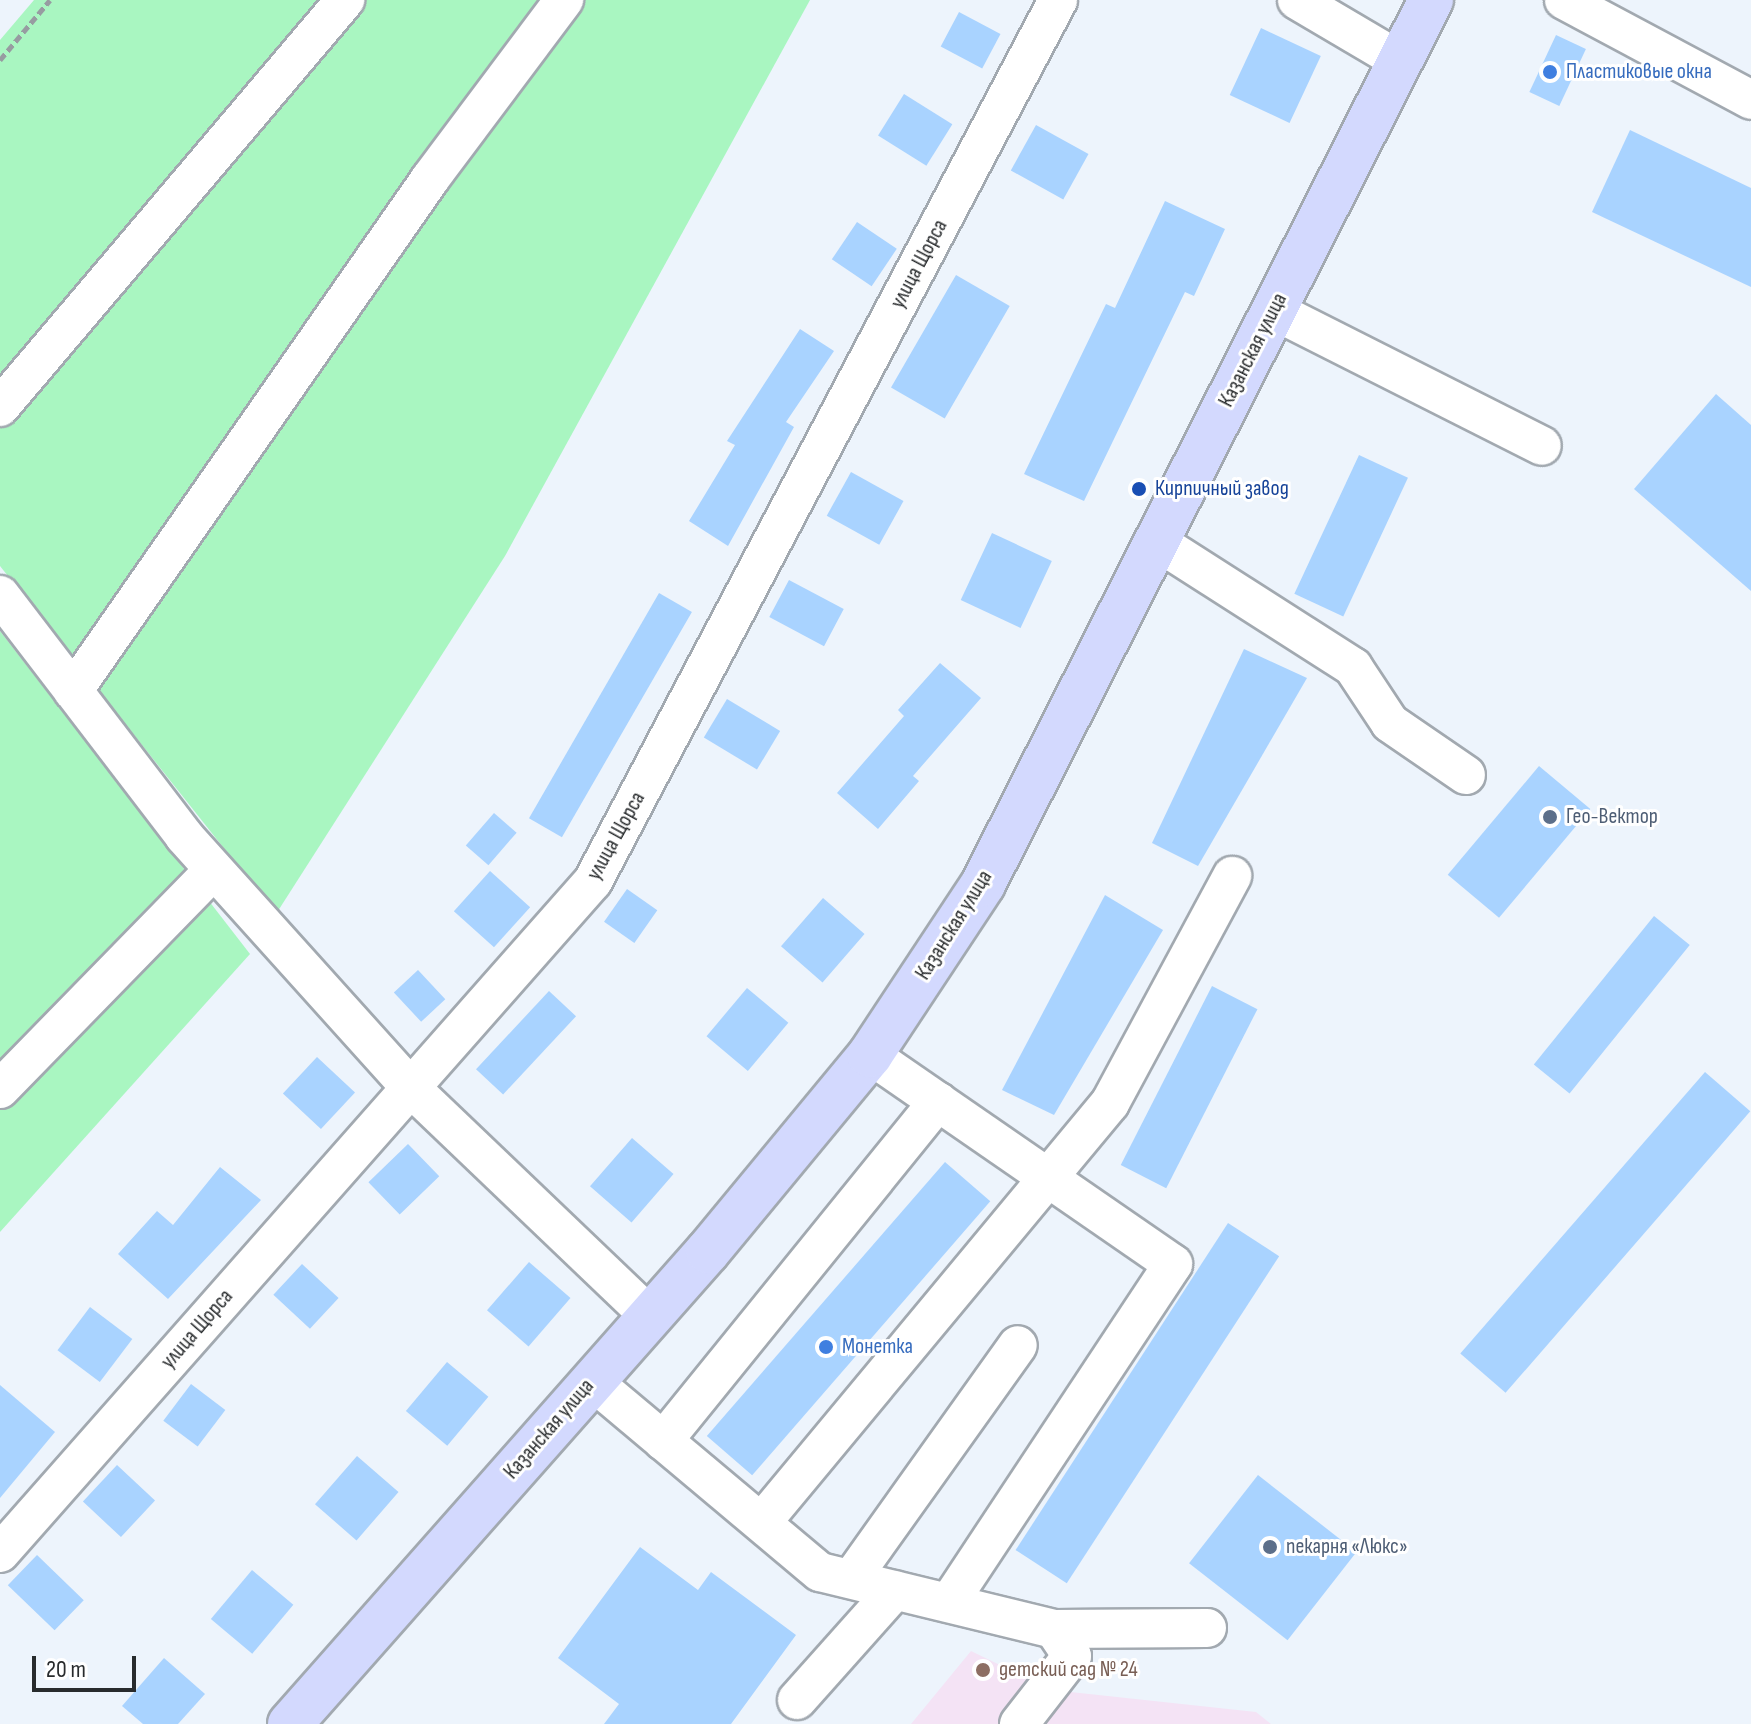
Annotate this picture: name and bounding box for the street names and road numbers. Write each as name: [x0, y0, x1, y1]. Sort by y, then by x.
street label: улица Щорса: [885, 215, 953, 313]
street label: Казанская улица: [1213, 289, 1293, 411]
street label: улица Щорса: [581, 787, 651, 885]
street label: Казанская улица: [910, 865, 998, 985]
street label: улица Щорса: [155, 1284, 239, 1374]
street label: Казанская улица: [498, 1373, 600, 1485]

